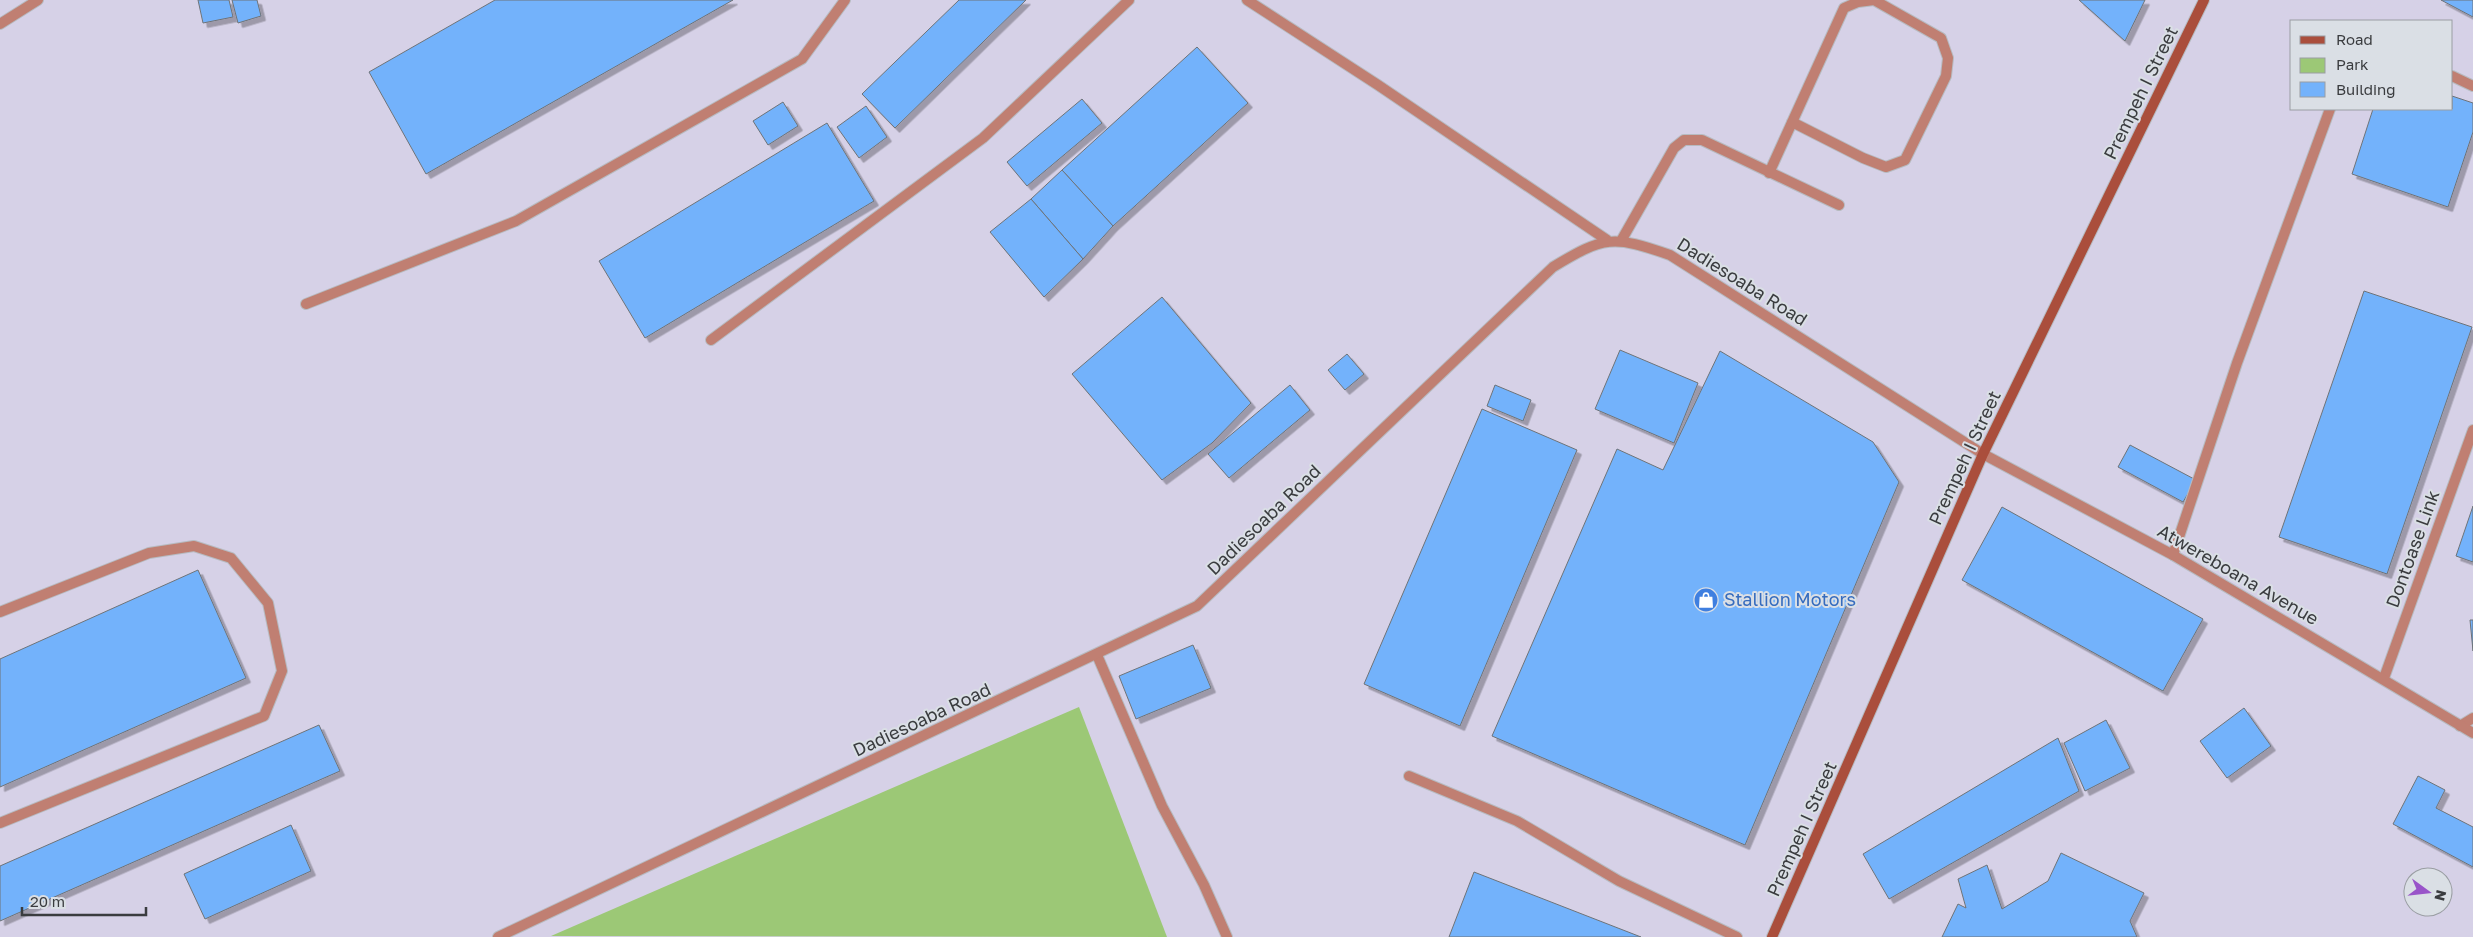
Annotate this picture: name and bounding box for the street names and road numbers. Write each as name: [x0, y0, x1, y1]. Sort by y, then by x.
street label: Prempeh I Street: [2098, 22, 2182, 163]
street label: Dadiesoaba Road: [1673, 232, 1812, 330]
street label: Prempeh I Street: [1923, 387, 2005, 528]
street label: Dadiesoaba Road: [1202, 459, 1325, 579]
street label: Dontoase Link: [2381, 487, 2443, 610]
street label: Atwereboana Avenue: [2154, 519, 2323, 629]
street label: Dadiesoaba Road: [849, 678, 994, 761]
street label: Prempeh I Street: [1761, 758, 1841, 900]

